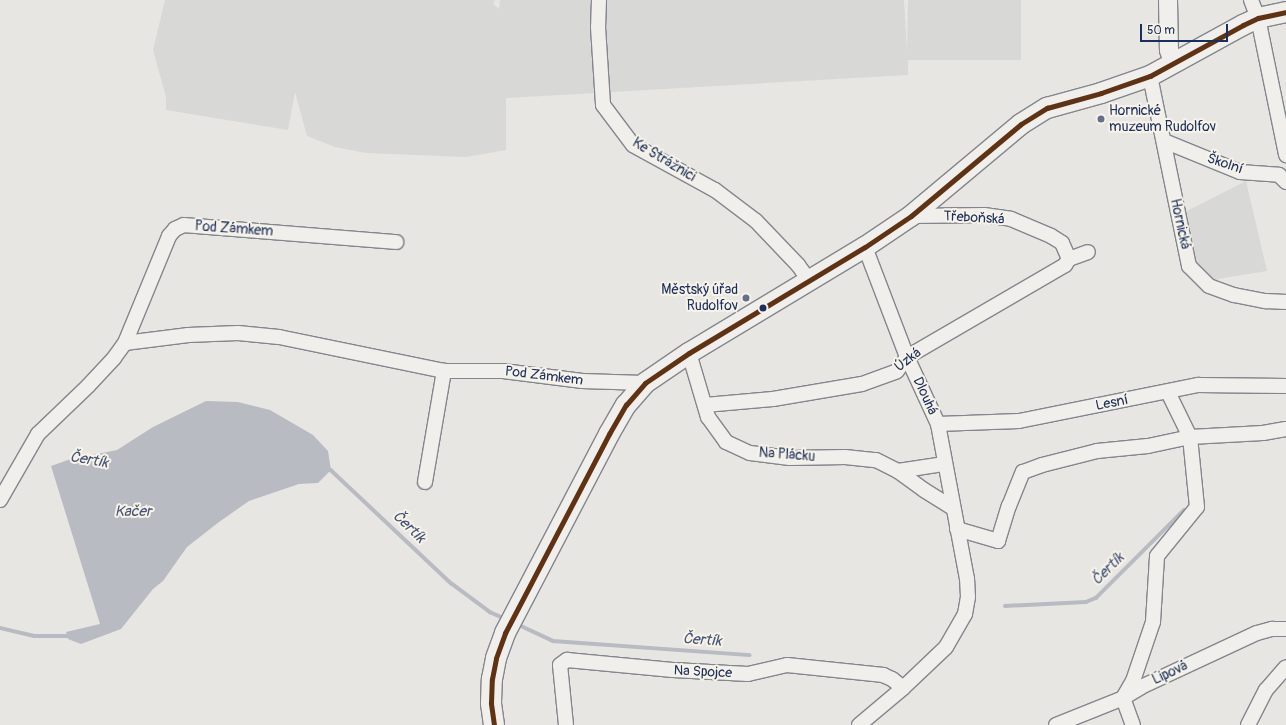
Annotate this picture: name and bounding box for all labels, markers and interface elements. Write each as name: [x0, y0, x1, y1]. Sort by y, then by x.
scale bar: [1142, 16, 1230, 42]
text: 50 m: [1147, 23, 1175, 38]
place label: Hornické muzeum Rudolfov: [1109, 103, 1216, 136]
marker: Hornické muzeum Rudolfov: [1096, 114, 1106, 124]
street label: Ke Strážnici: [629, 135, 699, 185]
street label: Školní: [1205, 150, 1245, 178]
street label: Hornická: [1166, 197, 1194, 251]
street label: Třeboňská: [943, 208, 1005, 228]
street label: Pod Zámkem: [194, 218, 274, 240]
place label: Městský úřad Rudolfov: [661, 282, 738, 314]
marker: Městský úřad Rudolfov: [741, 293, 751, 303]
unlabelled marker: [758, 303, 768, 313]
street label: Úzká: [891, 344, 925, 376]
street label: Pod Zámkem: [504, 363, 584, 389]
street label: Dlouhá: [909, 374, 941, 418]
street label: Lesní: [1094, 392, 1130, 414]
street label: Na Plácku: [758, 445, 816, 465]
water label: Čertík: [68, 448, 110, 472]
water label: Kačer: [115, 503, 151, 521]
water label: Čertík: [389, 507, 429, 547]
water label: Čertík: [1088, 549, 1128, 589]
water label: Čertík: [682, 630, 722, 650]
street label: Lipová: [1150, 657, 1190, 689]
street label: Na Spojce: [673, 662, 733, 682]

